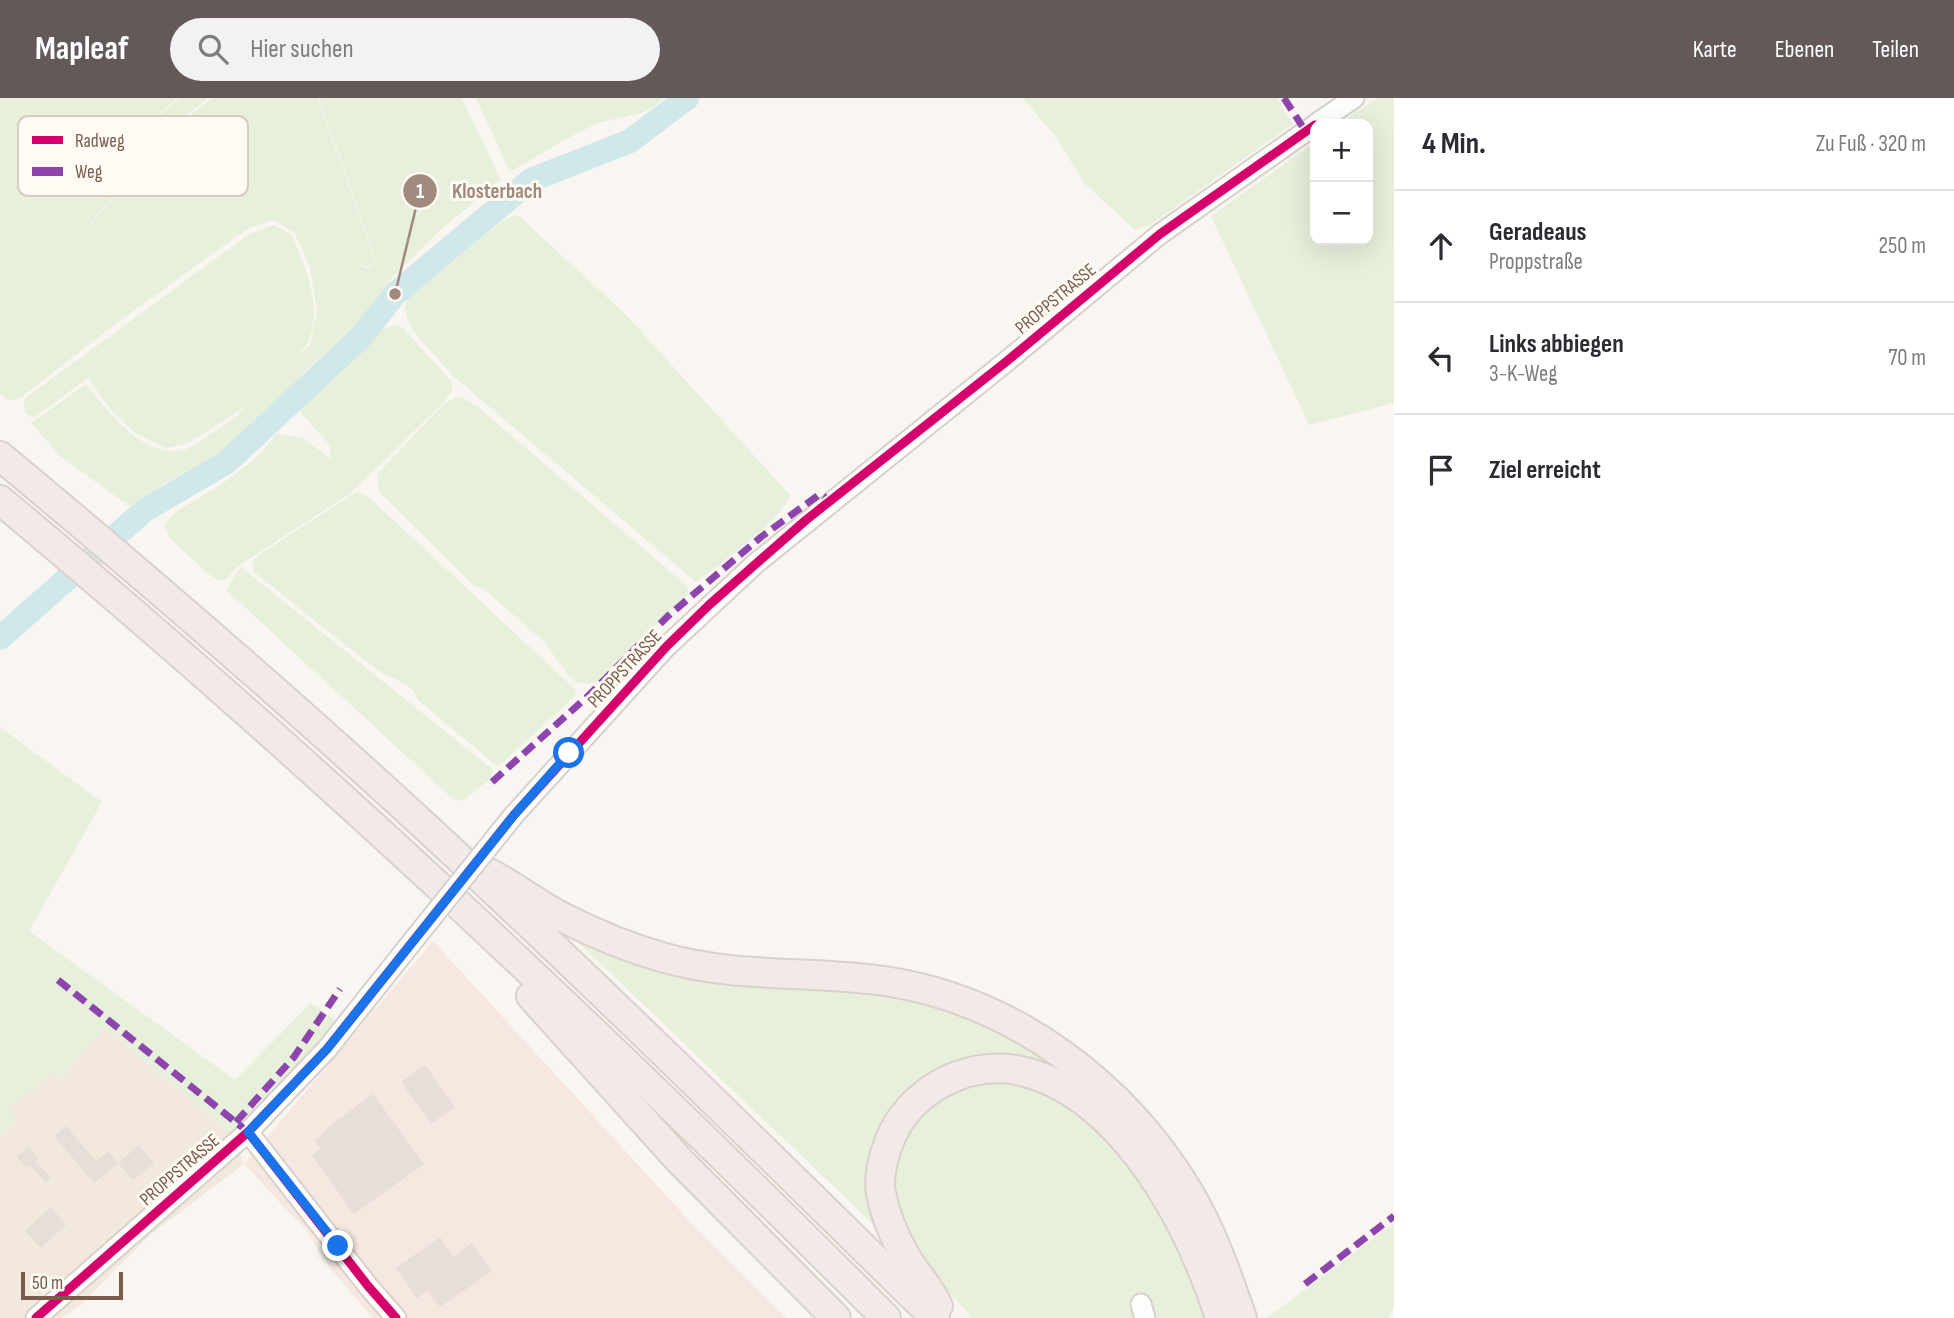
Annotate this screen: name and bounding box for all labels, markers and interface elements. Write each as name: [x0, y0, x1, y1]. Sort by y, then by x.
search box: [170, 18, 660, 81]
text: Mapleaf: [35, 29, 128, 69]
icon: search: [194, 30, 232, 68]
text: Hier suchen: [250, 34, 354, 65]
text: Karte: [1693, 35, 1737, 64]
text: Ebenen: [1775, 35, 1834, 64]
text: Teilen: [1872, 35, 1919, 64]
legend: [18, 116, 248, 196]
map controls: [1310, 119, 1373, 245]
button: +: [1310, 119, 1373, 182]
text: 4 Min.: [1422, 126, 1486, 162]
text: Radweg: [75, 130, 125, 153]
text: Zu Fuß · 320 m: [1816, 130, 1926, 158]
text: Weg: [75, 161, 103, 184]
callout: Klosterbach: [403, 170, 556, 212]
text: 1: [416, 179, 424, 204]
text: Klosterbach: [452, 179, 542, 204]
button: −: [1310, 182, 1373, 245]
text: Geradeaus: [1489, 217, 1587, 248]
icon: ahead: [1422, 227, 1460, 265]
text: 250 m: [1879, 232, 1926, 260]
text: Proppstraße: [1489, 248, 1583, 276]
street label: PROPPSTRASSE: [1011, 259, 1101, 340]
text: Links abbiegen: [1489, 329, 1624, 360]
icon: left: [1422, 339, 1460, 377]
text: 70 m: [1888, 344, 1926, 372]
text: 3-K-Weg: [1489, 360, 1558, 388]
icon: arrive: [1422, 451, 1460, 489]
text: Ziel erreicht: [1489, 455, 1601, 486]
street label: PROPPSTRASSE: [583, 625, 667, 713]
route start: [553, 737, 584, 768]
street label: PROPPSTRASSE: [135, 1129, 225, 1211]
route end: [322, 1230, 353, 1261]
scale bar: [21, 1269, 122, 1301]
text: 50 m: [32, 1272, 63, 1295]

